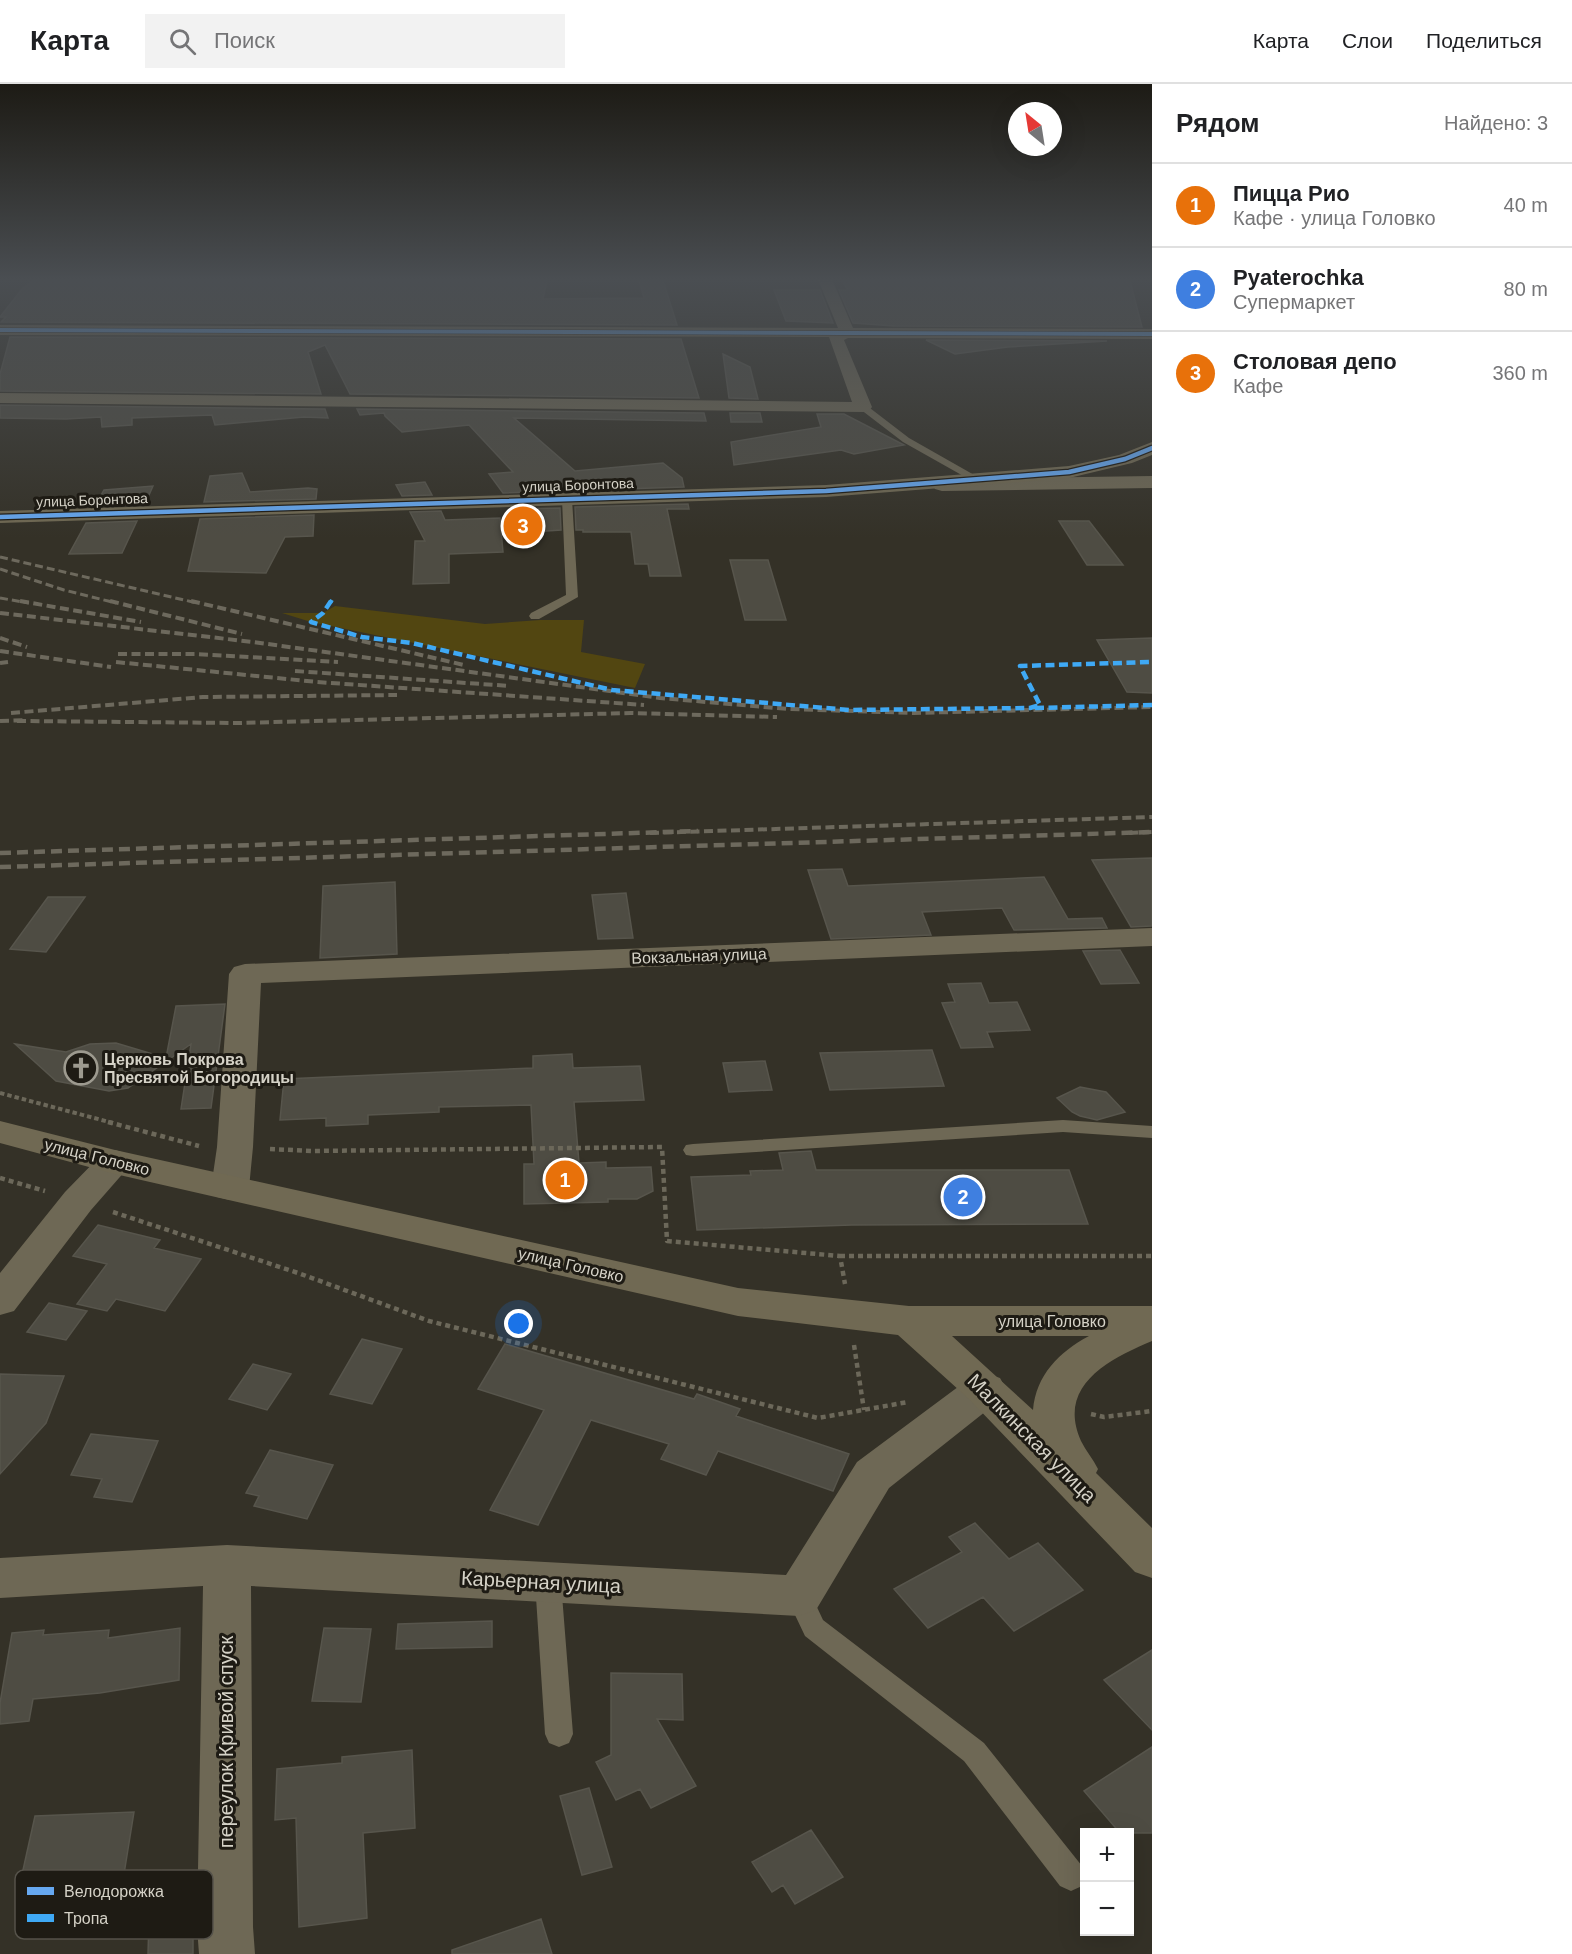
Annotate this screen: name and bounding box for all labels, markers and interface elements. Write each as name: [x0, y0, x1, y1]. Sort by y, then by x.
search box: [145, 14, 565, 68]
text: Карта: [30, 25, 109, 56]
icon: search: [166, 25, 199, 58]
text: Поиск: [214, 28, 275, 53]
text: Карта: [1253, 29, 1309, 52]
text: Слои: [1342, 29, 1393, 52]
text: Поделиться: [1426, 29, 1542, 52]
north arrow: [1008, 102, 1062, 156]
text: Рядом: [1176, 108, 1259, 138]
text: Найдено: 3: [1444, 112, 1548, 134]
text: Пицца Рио: [1233, 181, 1350, 206]
text: 1: [1190, 194, 1201, 216]
text: 40 m: [1504, 194, 1548, 216]
text: Кафе · улица Головко: [1233, 207, 1436, 229]
text: Pyaterochka: [1233, 265, 1364, 290]
text: 2: [1190, 278, 1201, 300]
text: 80 m: [1504, 278, 1548, 300]
text: Супермаркет: [1233, 291, 1355, 313]
text: Столовая депо: [1233, 349, 1397, 374]
text: 3: [1190, 362, 1201, 384]
text: 360 m: [1492, 362, 1548, 384]
text: Кафе: [1233, 375, 1283, 397]
street label: улица Боронтова: [522, 475, 634, 495]
street label: улица Боронтова: [36, 490, 148, 510]
pin: 3: [504, 504, 542, 548]
street label: Вокзальная улица: [631, 945, 767, 967]
church icon: Церковь Покрова Пресвятой Богородицы: [63, 1050, 99, 1086]
place label: Церковь Покрова Пресвятой Богородицы: [104, 1051, 294, 1086]
street label: улица Головко: [43, 1136, 151, 1178]
pin: 1: [546, 1158, 584, 1202]
pin: 2: [944, 1174, 982, 1220]
street label: улица Головко: [517, 1245, 625, 1285]
your location: [504, 1309, 533, 1338]
street label: улица Головко: [998, 1313, 1106, 1330]
street label: Малкинская улица: [963, 1369, 1101, 1507]
street label: Карьерная улица: [460, 1567, 622, 1597]
street label: переулок Кривой спуск: [215, 1636, 237, 1848]
map controls: [1080, 1828, 1134, 1936]
button: +: [1080, 1828, 1134, 1882]
legend: [15, 1870, 213, 1939]
button: −: [1080, 1882, 1134, 1936]
text: Велодорожка: [64, 1883, 164, 1900]
text: Тропа: [64, 1910, 108, 1927]

